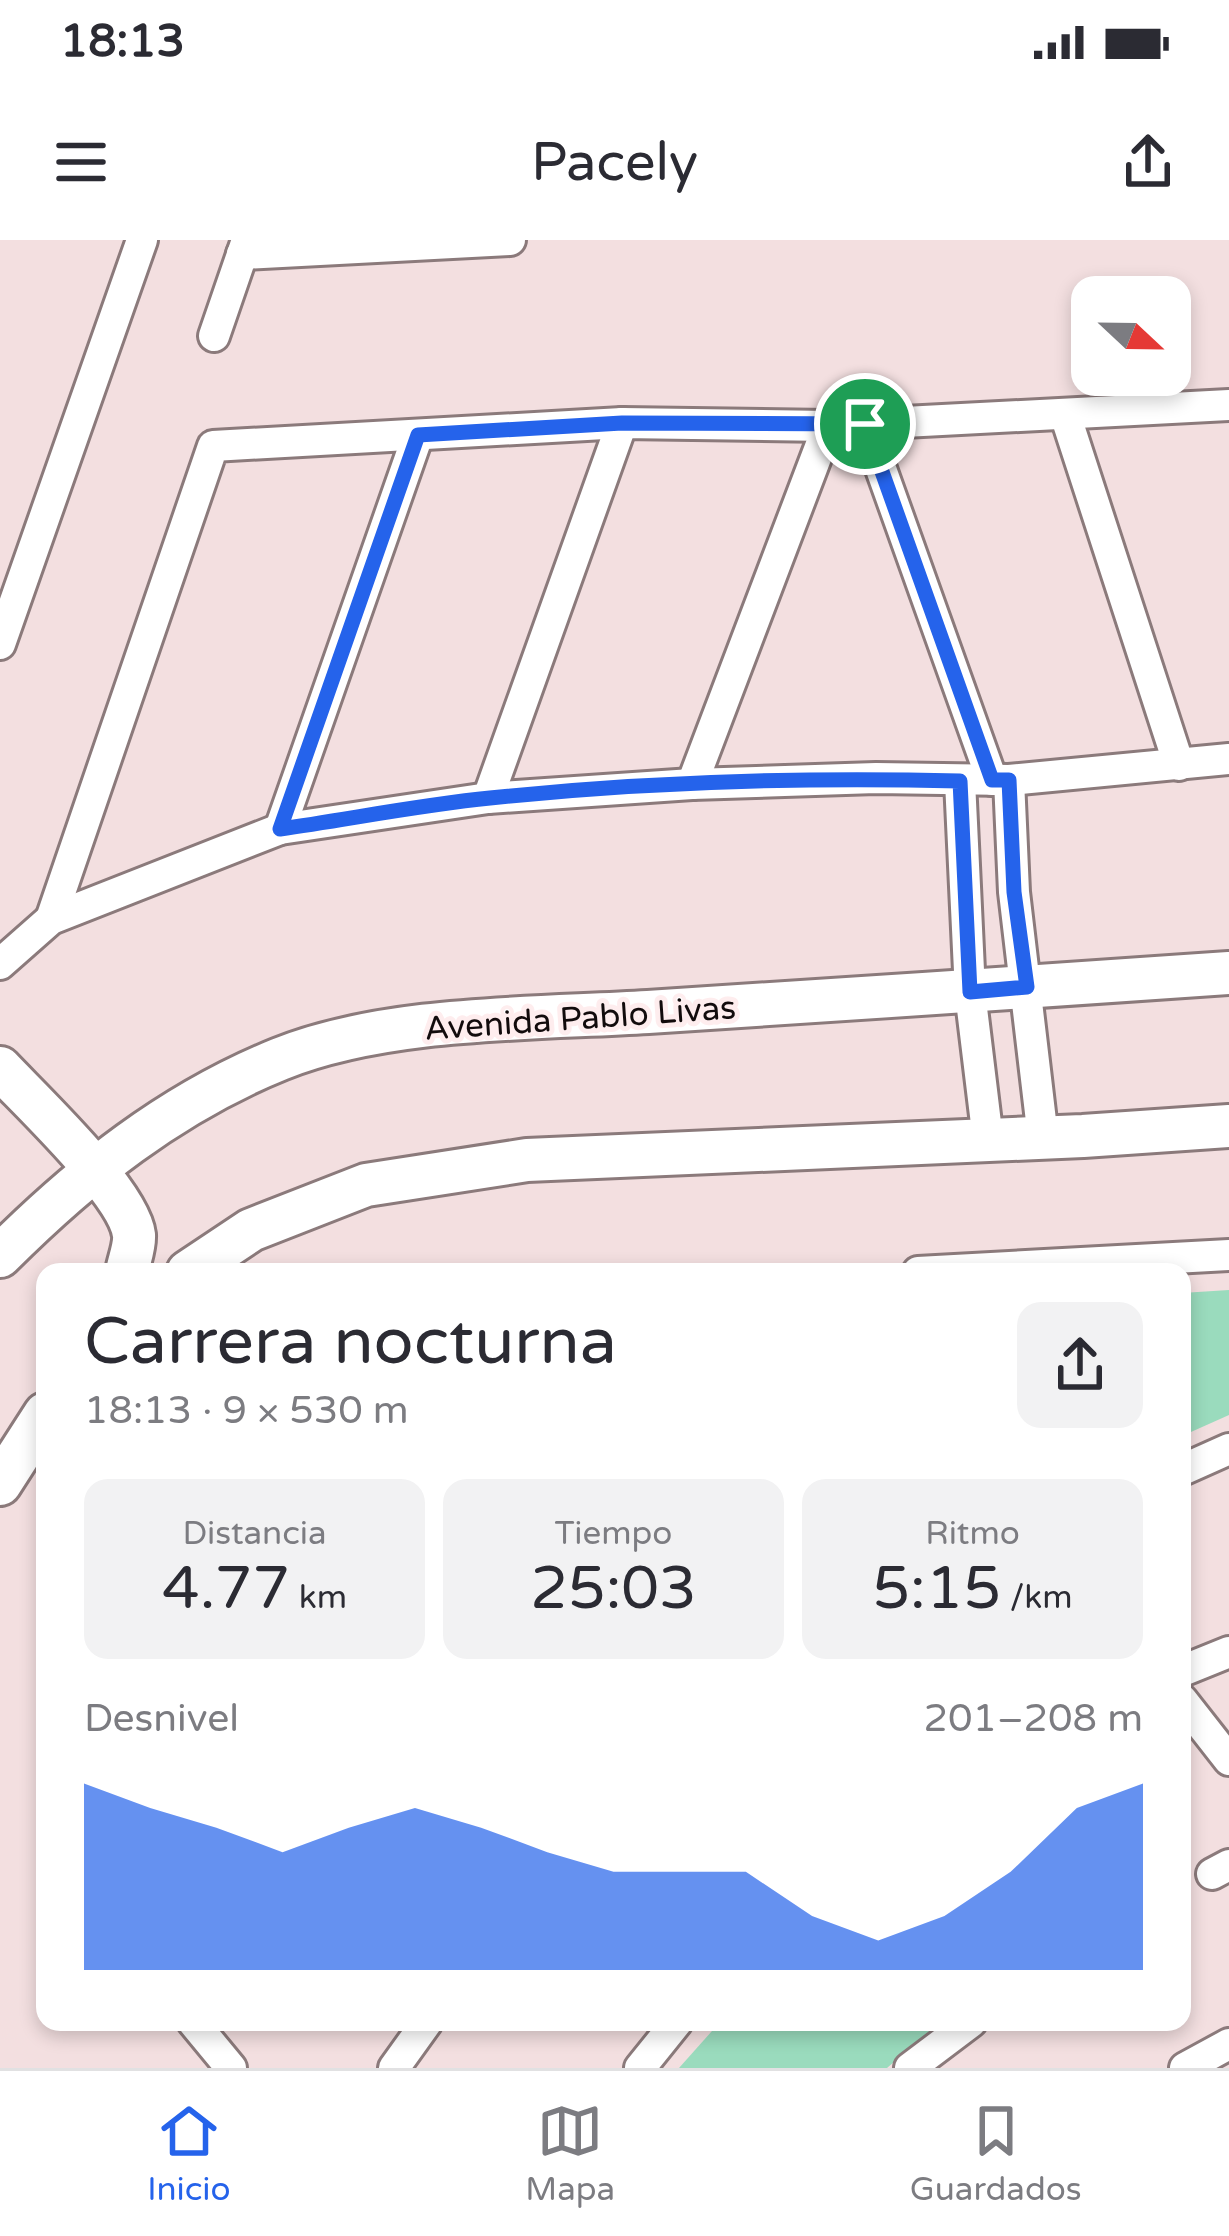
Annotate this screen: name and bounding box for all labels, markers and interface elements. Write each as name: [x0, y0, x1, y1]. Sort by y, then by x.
text: 18:13: [60, 15, 185, 69]
icon: menu: [48, 129, 114, 195]
icon: share: [1115, 129, 1181, 195]
text: Pacely: [531, 130, 698, 195]
north arrow: [1071, 276, 1191, 396]
map controls: [1071, 276, 1191, 396]
pin: [814, 373, 916, 475]
icon: arrive: [832, 391, 898, 457]
street label: Avenida Pablo Livas: [423, 988, 737, 1049]
text: Carrera nocturna: [84, 1302, 617, 1382]
button: share: [1017, 1302, 1143, 1428]
text: 18:13 · 9 × 530 m: [84, 1387, 409, 1434]
text: Distancia: [183, 1514, 326, 1553]
text: Tiempo: [555, 1514, 672, 1553]
text: Ritmo: [925, 1514, 1020, 1553]
text: 4.77: [162, 1553, 290, 1625]
text: 25:03: [530, 1553, 697, 1625]
text: 5:15: [872, 1553, 1001, 1625]
text: km: [290, 1578, 347, 1617]
text: /km: [1001, 1578, 1073, 1617]
text: Desnivel: [84, 1695, 239, 1742]
text: 201–208 m: [923, 1695, 1143, 1742]
tab: Inicio: [147, 2098, 231, 2209]
tab: Mapa: [525, 2098, 615, 2209]
tab: Guardados: [910, 2098, 1082, 2209]

